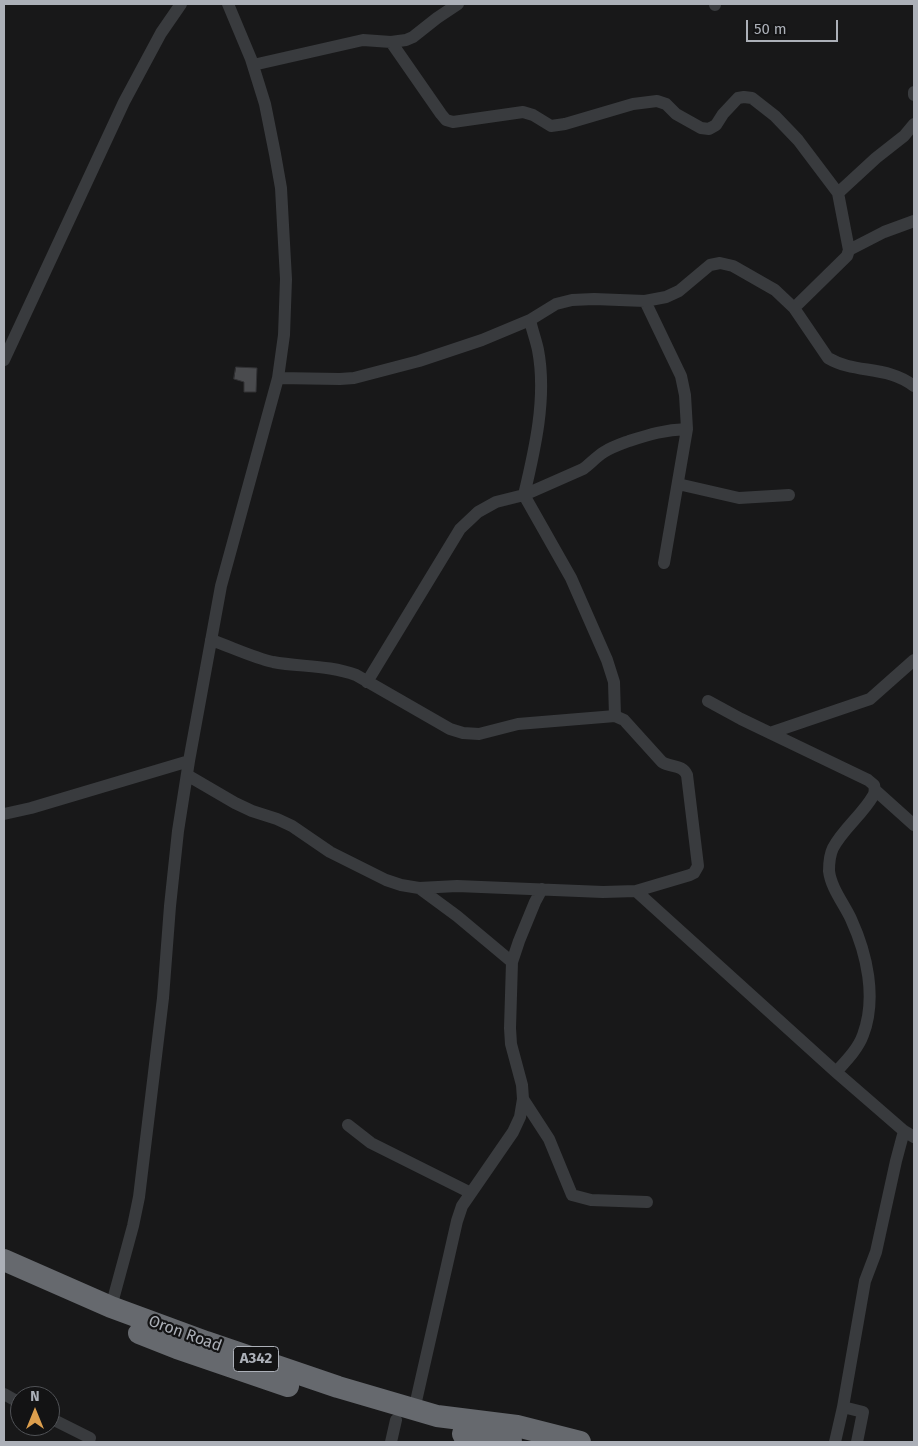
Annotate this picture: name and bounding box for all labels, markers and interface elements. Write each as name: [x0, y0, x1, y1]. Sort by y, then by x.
scale bar: [748, 10, 840, 42]
text: 50 m: [754, 20, 787, 38]
street label: Oron Road: [146, 1312, 224, 1356]
road number: A342: [234, 1346, 278, 1372]
north arrow: [10, 1386, 60, 1436]
text: N: [30, 1388, 40, 1405]

